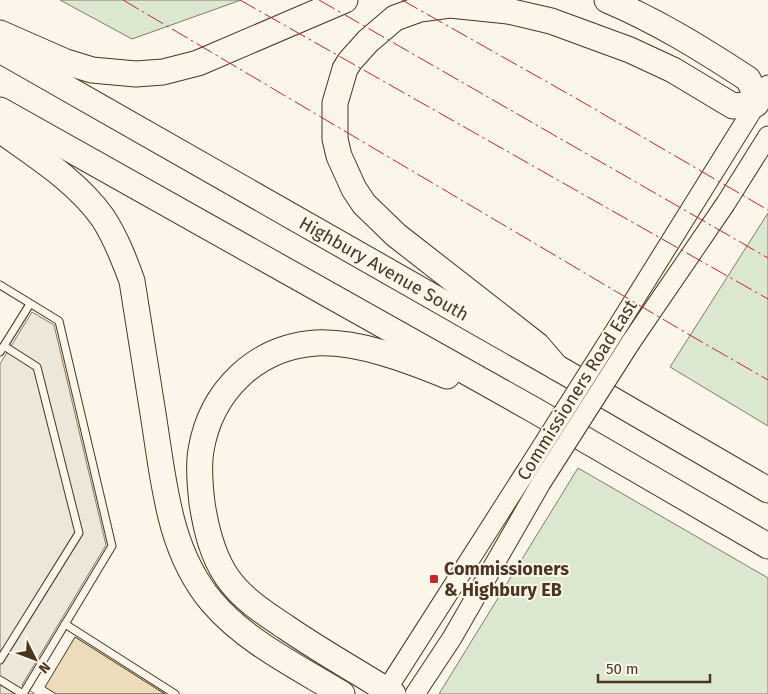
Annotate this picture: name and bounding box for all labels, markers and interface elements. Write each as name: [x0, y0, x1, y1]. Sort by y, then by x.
street label: Highbury Avenue South: [295, 212, 473, 326]
street label: Commissioners Road East: [512, 295, 642, 484]
place label: Commissioners & Highbury EB: [444, 558, 569, 601]
marker: Commissioners & Highbury EB: [428, 573, 440, 585]
north arrow: [10, 634, 60, 684]
scale bar: [598, 652, 710, 684]
text: N: [35, 658, 54, 677]
text: 50 m: [606, 660, 639, 678]

